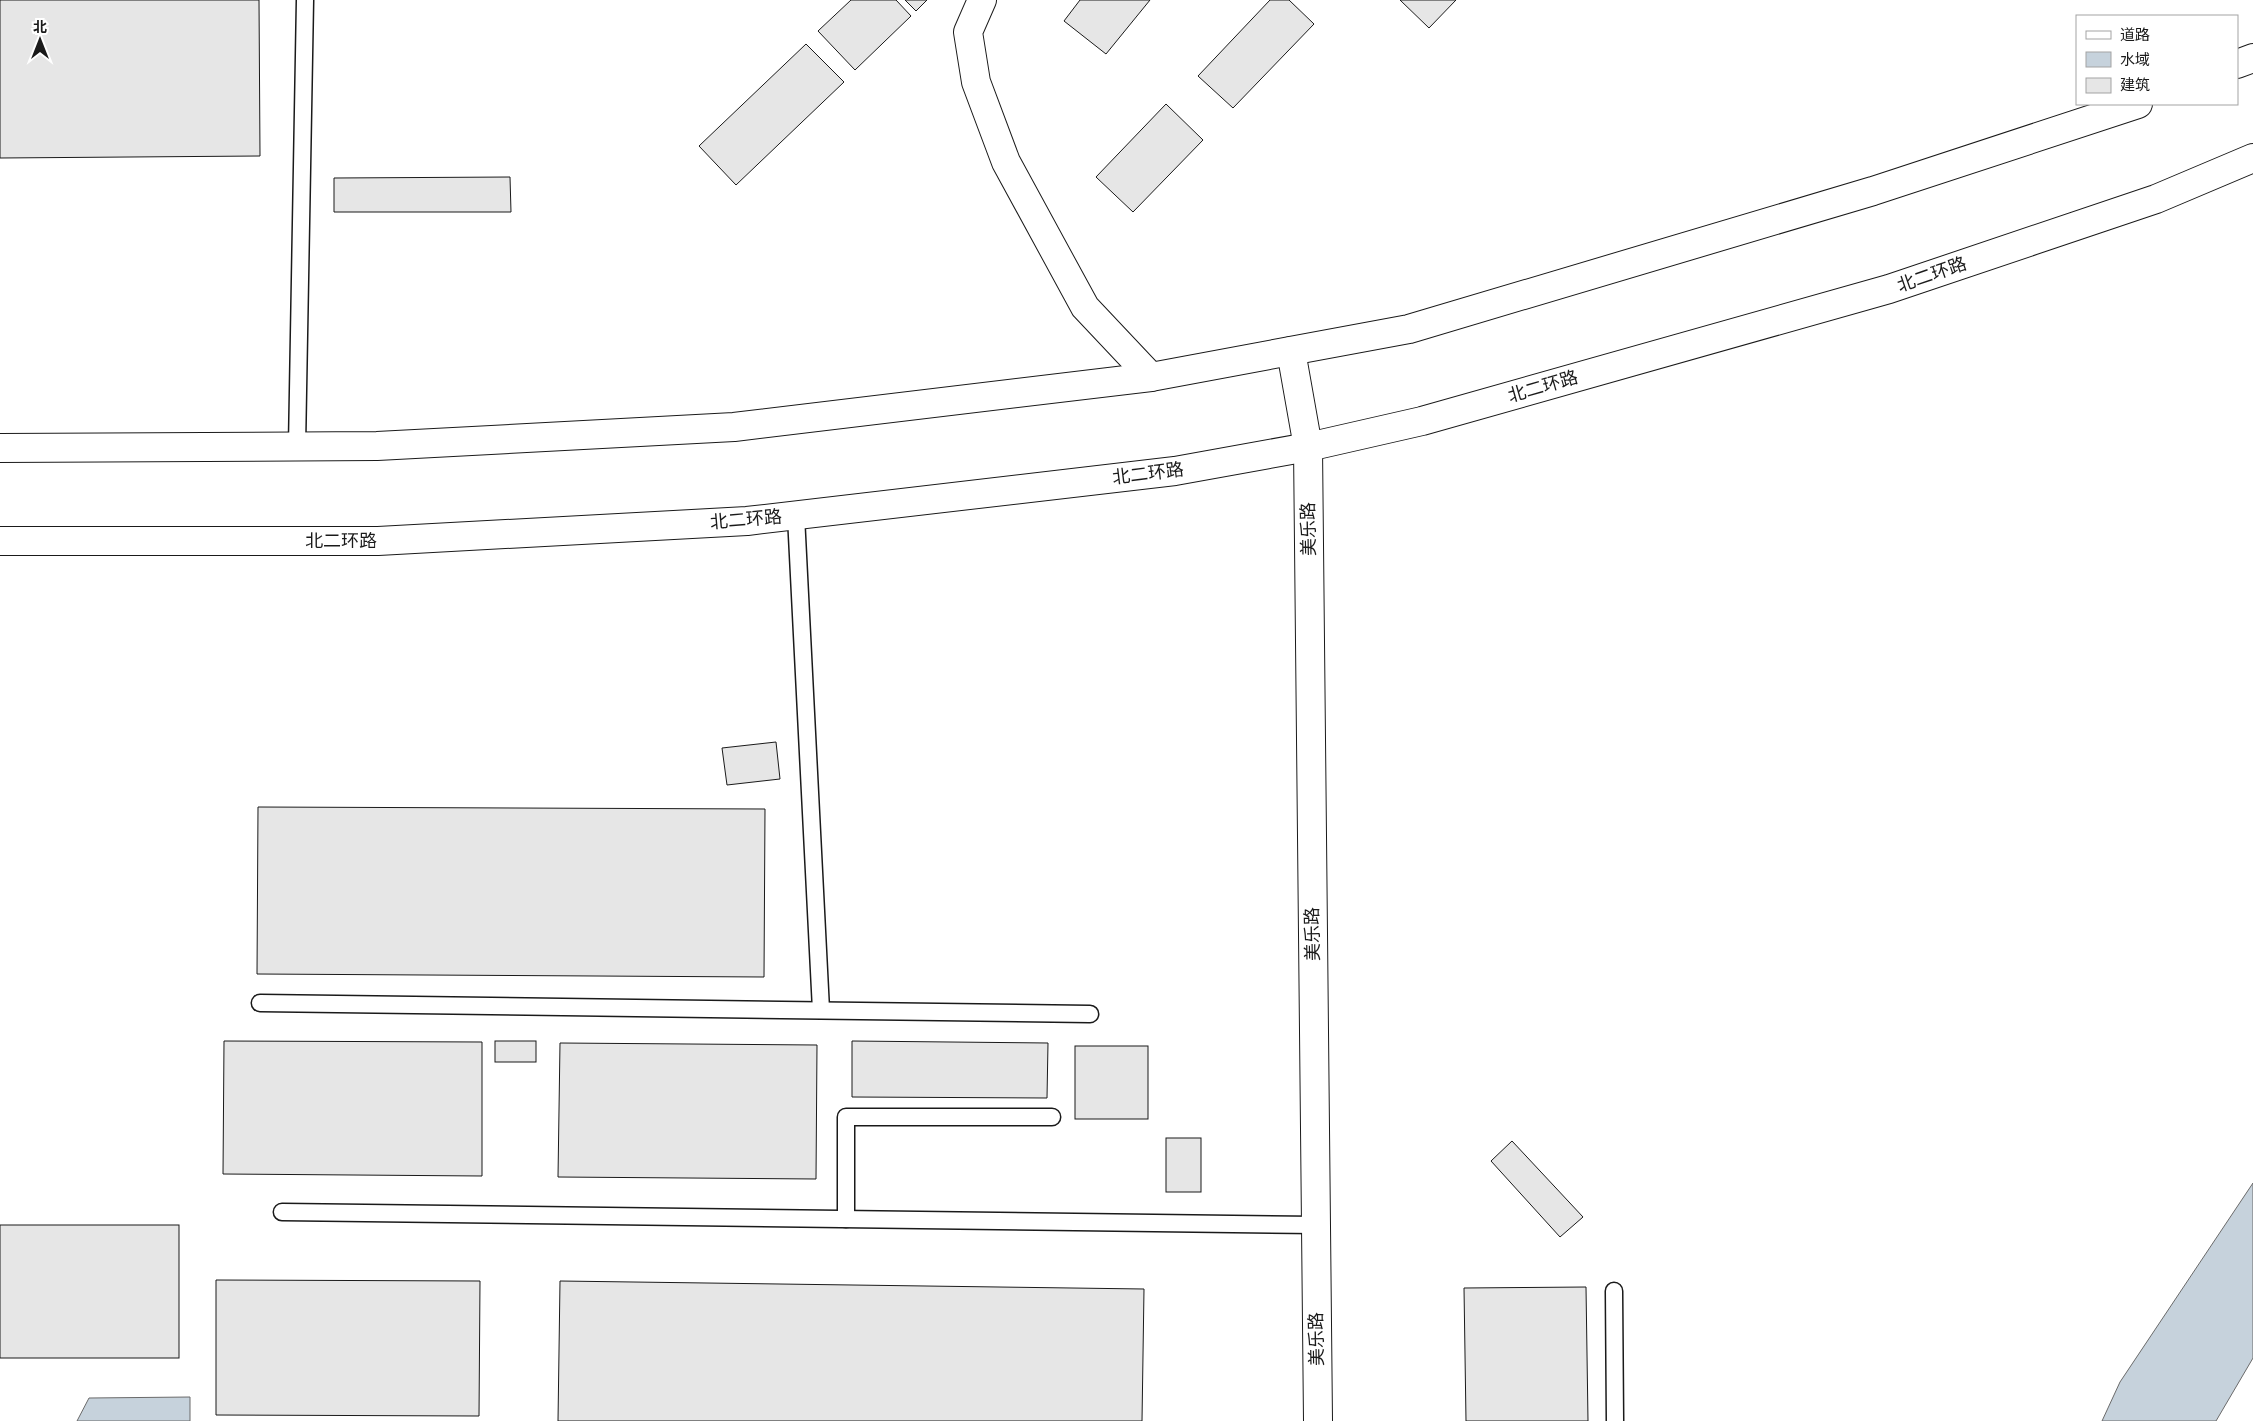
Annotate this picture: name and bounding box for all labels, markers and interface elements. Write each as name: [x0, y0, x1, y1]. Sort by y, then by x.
north arrow: [15, 15, 65, 65]
legend: [2076, 15, 2238, 105]
text: 北: [33, 18, 47, 38]
text: 道路: [2120, 25, 2150, 46]
text: 水域: [2120, 50, 2150, 71]
text: 建筑: [2120, 75, 2150, 96]
street label: 北二环路: [1894, 251, 1970, 299]
street label: 北二环路: [1505, 365, 1581, 409]
street label: 北二环路: [1111, 457, 1185, 491]
street label: 美乐路: [1296, 502, 1322, 556]
street label: 北二环路: [709, 504, 783, 536]
street label: 北二环路: [305, 529, 377, 554]
street label: 美乐路: [1300, 907, 1326, 961]
street label: 美乐路: [1304, 1312, 1330, 1366]

